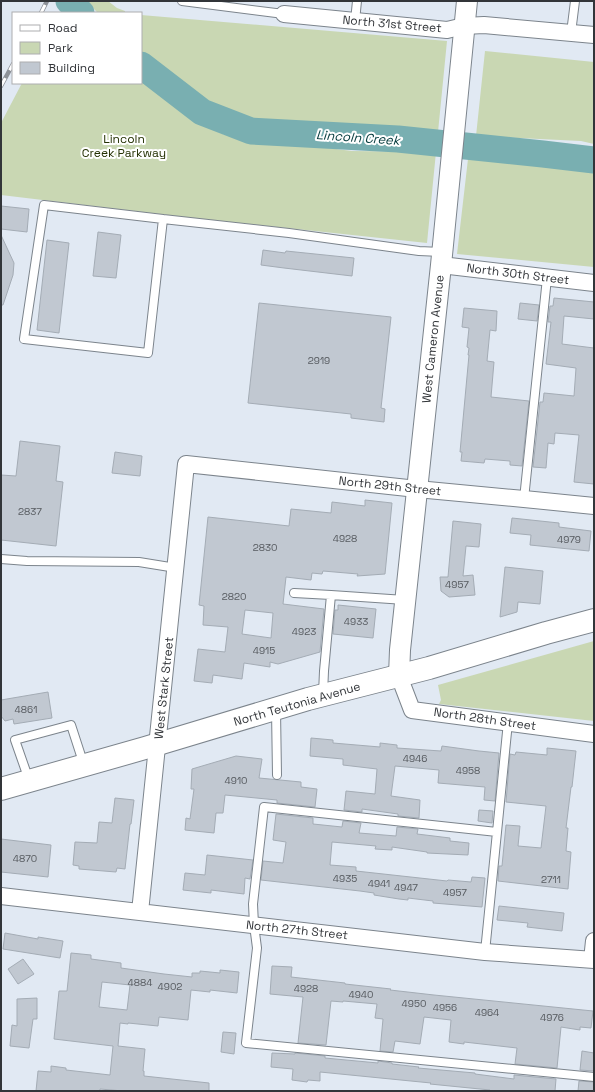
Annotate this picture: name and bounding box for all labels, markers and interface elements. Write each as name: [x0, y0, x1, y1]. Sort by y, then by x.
legend: [12, 12, 142, 84]
street label: North 31st Street: [342, 12, 442, 36]
text: Road: [48, 20, 77, 36]
text: Park: [48, 40, 73, 56]
text: Building: [48, 60, 95, 76]
water label: Lincoln Creek: [315, 126, 402, 149]
park label: Lincoln Creek Parkway: [82, 131, 166, 161]
street label: North 30th Street: [466, 260, 570, 288]
street label: West Cameron Avenue: [418, 274, 448, 404]
house number: 2919: [308, 354, 330, 367]
street label: North 29th Street: [338, 473, 442, 499]
house number: 2837: [18, 505, 42, 518]
house number: 4928: [333, 532, 357, 545]
house number: 4979: [557, 533, 581, 546]
house number: 2830: [253, 541, 277, 554]
house number: 4957: [445, 578, 469, 591]
house number: 2820: [222, 590, 246, 603]
house number: 4933: [344, 615, 368, 628]
house number: 4923: [292, 625, 316, 638]
street label: West Stark Street: [151, 636, 177, 740]
house number: 4915: [253, 644, 275, 657]
street label: North Teutonia Avenue: [232, 678, 362, 730]
house number: 4861: [15, 703, 37, 716]
street label: North 28th Street: [433, 704, 537, 734]
house number: 4946: [403, 752, 427, 765]
house number: 4958: [456, 764, 480, 777]
house number: 4910: [225, 774, 247, 787]
house number: 4870: [13, 852, 37, 865]
house number: 4935: [333, 872, 357, 885]
house number: 2711: [541, 873, 561, 886]
house number: 4941: [368, 877, 390, 890]
house number: 4947: [394, 881, 418, 894]
house number: 4957: [443, 886, 467, 899]
street label: North 27th Street: [245, 917, 349, 943]
house number: 4884: [128, 976, 152, 989]
house number: 4902: [158, 980, 182, 993]
house number: 4928: [294, 982, 318, 995]
house number: 4940: [348, 988, 374, 1001]
house number: 4950: [402, 997, 426, 1010]
house number: 4956: [433, 1001, 457, 1014]
house number: 4964: [475, 1006, 499, 1019]
house number: 4976: [540, 1011, 564, 1024]

